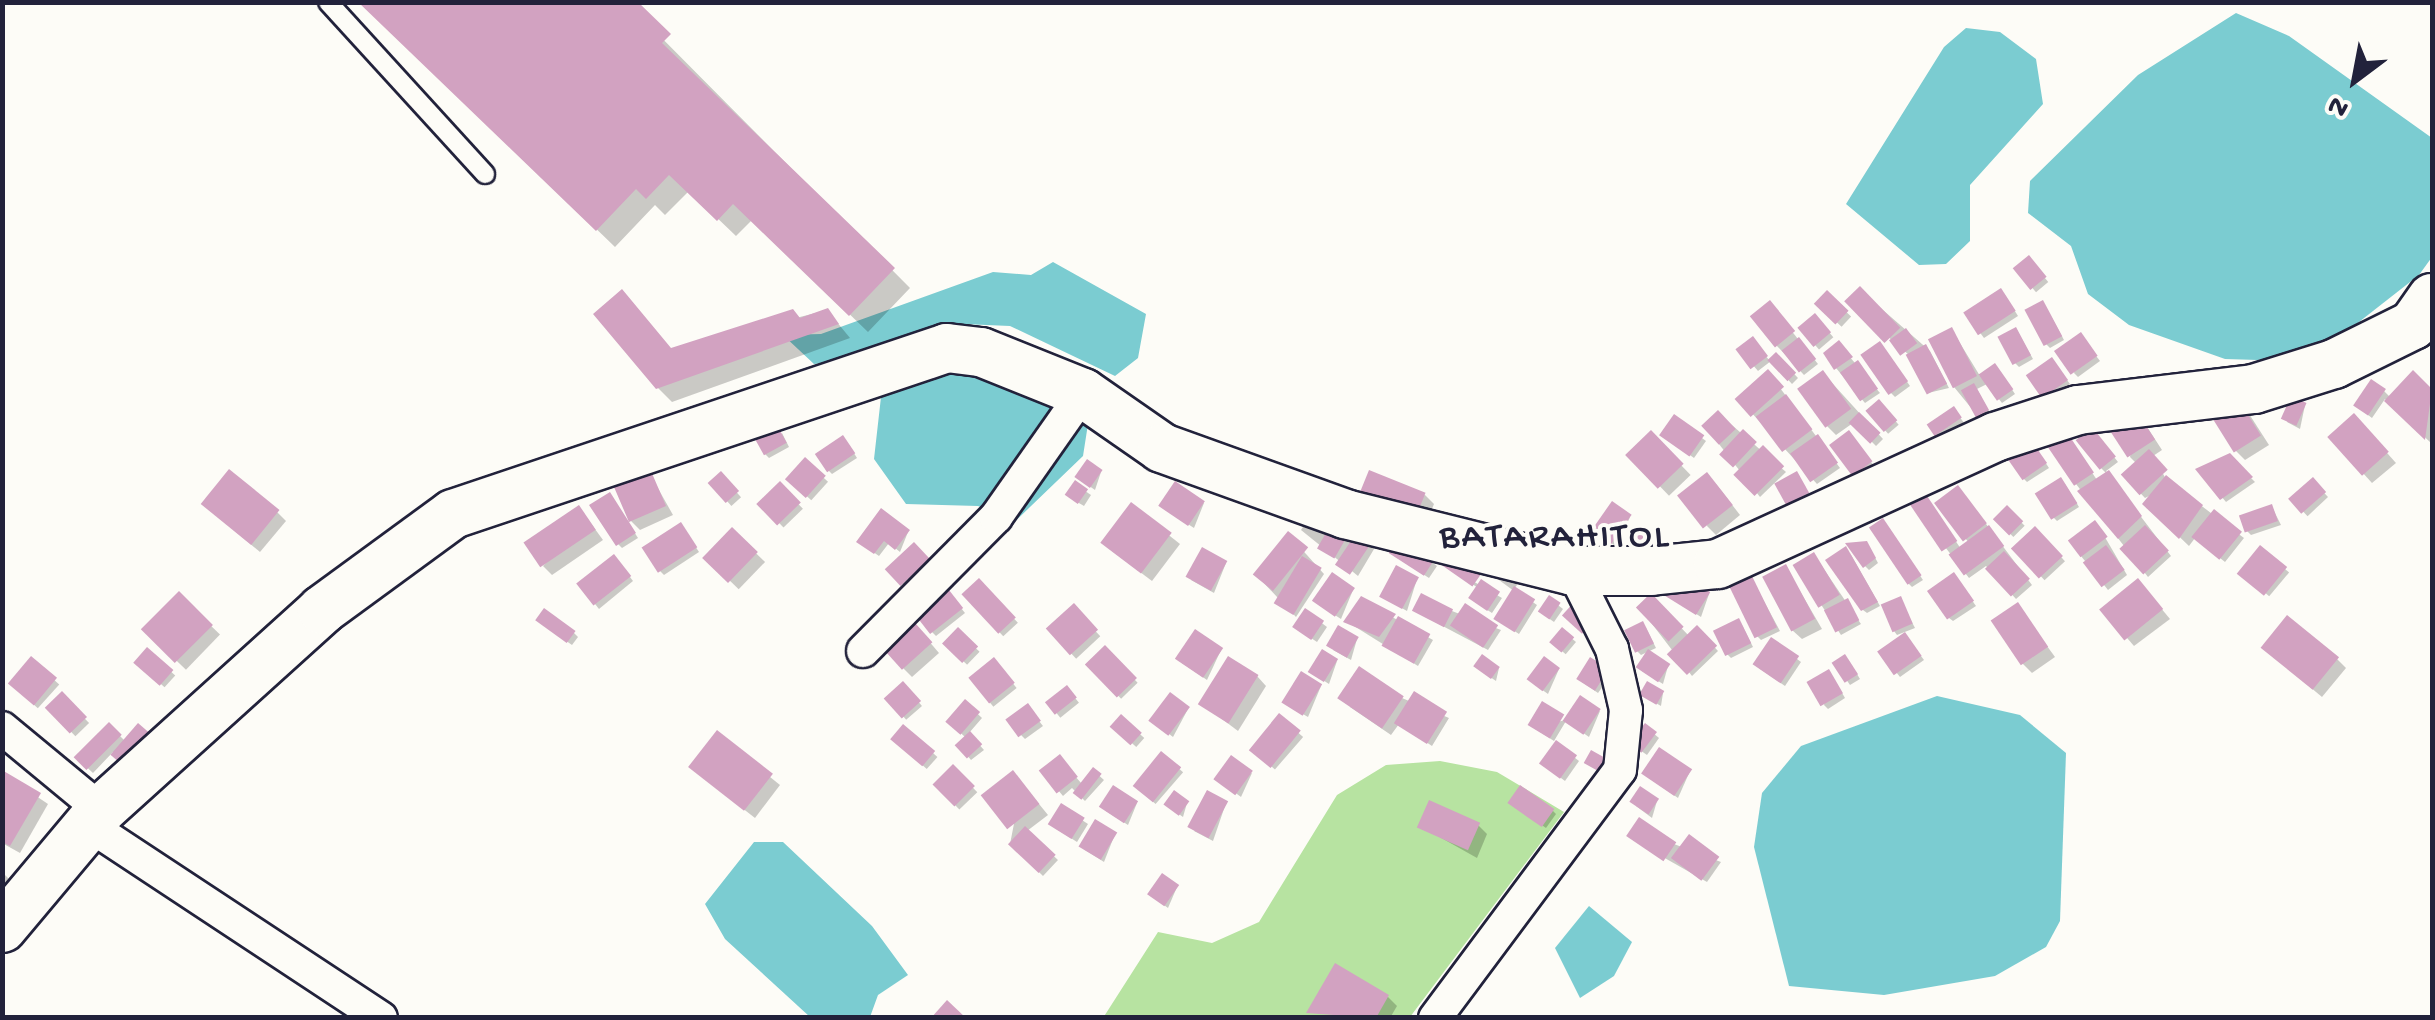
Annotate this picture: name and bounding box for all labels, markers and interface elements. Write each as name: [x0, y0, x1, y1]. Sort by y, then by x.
north arrow: [2305, 30, 2405, 130]
text: N: [2322, 87, 2355, 125]
district label: BATARAHITOL: [1440, 516, 1670, 562]

